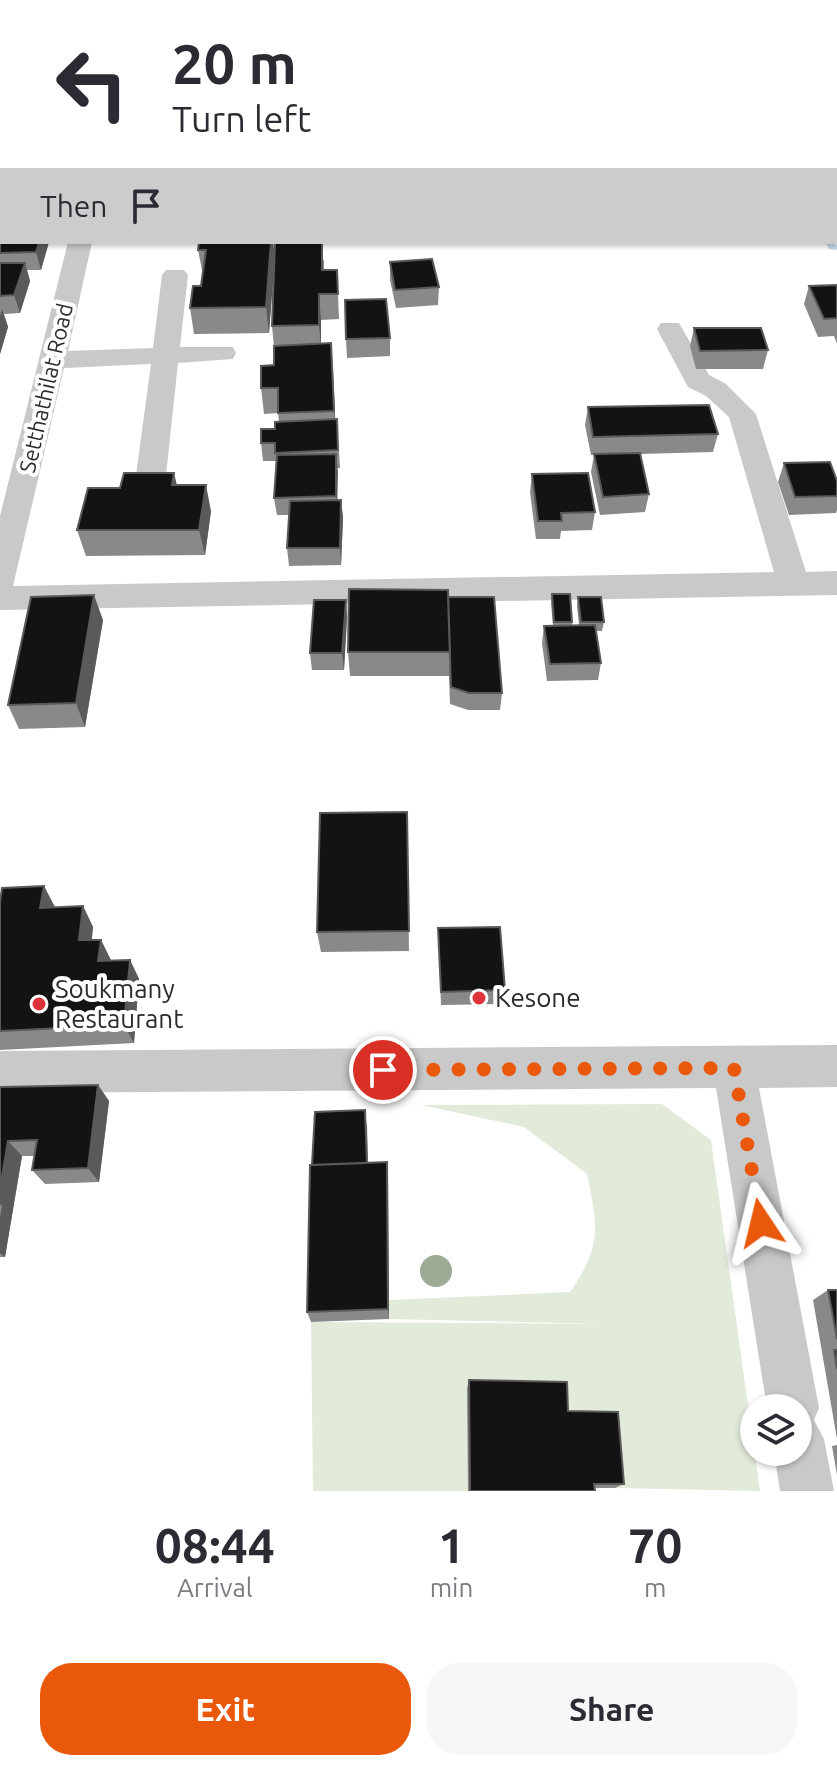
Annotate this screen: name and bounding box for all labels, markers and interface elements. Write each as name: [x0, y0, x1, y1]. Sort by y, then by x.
icon: left: [40, 32, 144, 136]
text: 20 m: [172, 32, 297, 95]
text: Turn left: [172, 98, 311, 139]
icon: arrive: [124, 184, 168, 228]
text: Then: [40, 189, 108, 223]
street label: Setthathilat Road: [14, 301, 77, 475]
place label: Soukmany Restaurant: [55, 974, 183, 1033]
place label: Kesone: [495, 983, 581, 1012]
marker: Kesone: [470, 989, 488, 1007]
marker: Soukmany Restaurant: [30, 995, 48, 1013]
pin: [349, 1036, 417, 1104]
icon: arrive: [361, 1048, 405, 1092]
position arrow: [719, 1181, 803, 1265]
map controls: [740, 1394, 812, 1466]
button: layers: [740, 1394, 812, 1466]
text: 08:44: [155, 1518, 275, 1572]
text: 1: [438, 1518, 465, 1572]
text: 70: [628, 1518, 682, 1572]
text: Arrival: [177, 1573, 253, 1602]
text: min: [430, 1573, 473, 1602]
text: m: [644, 1573, 666, 1602]
button: Exit: [40, 1663, 411, 1755]
button: Share: [427, 1663, 797, 1755]

